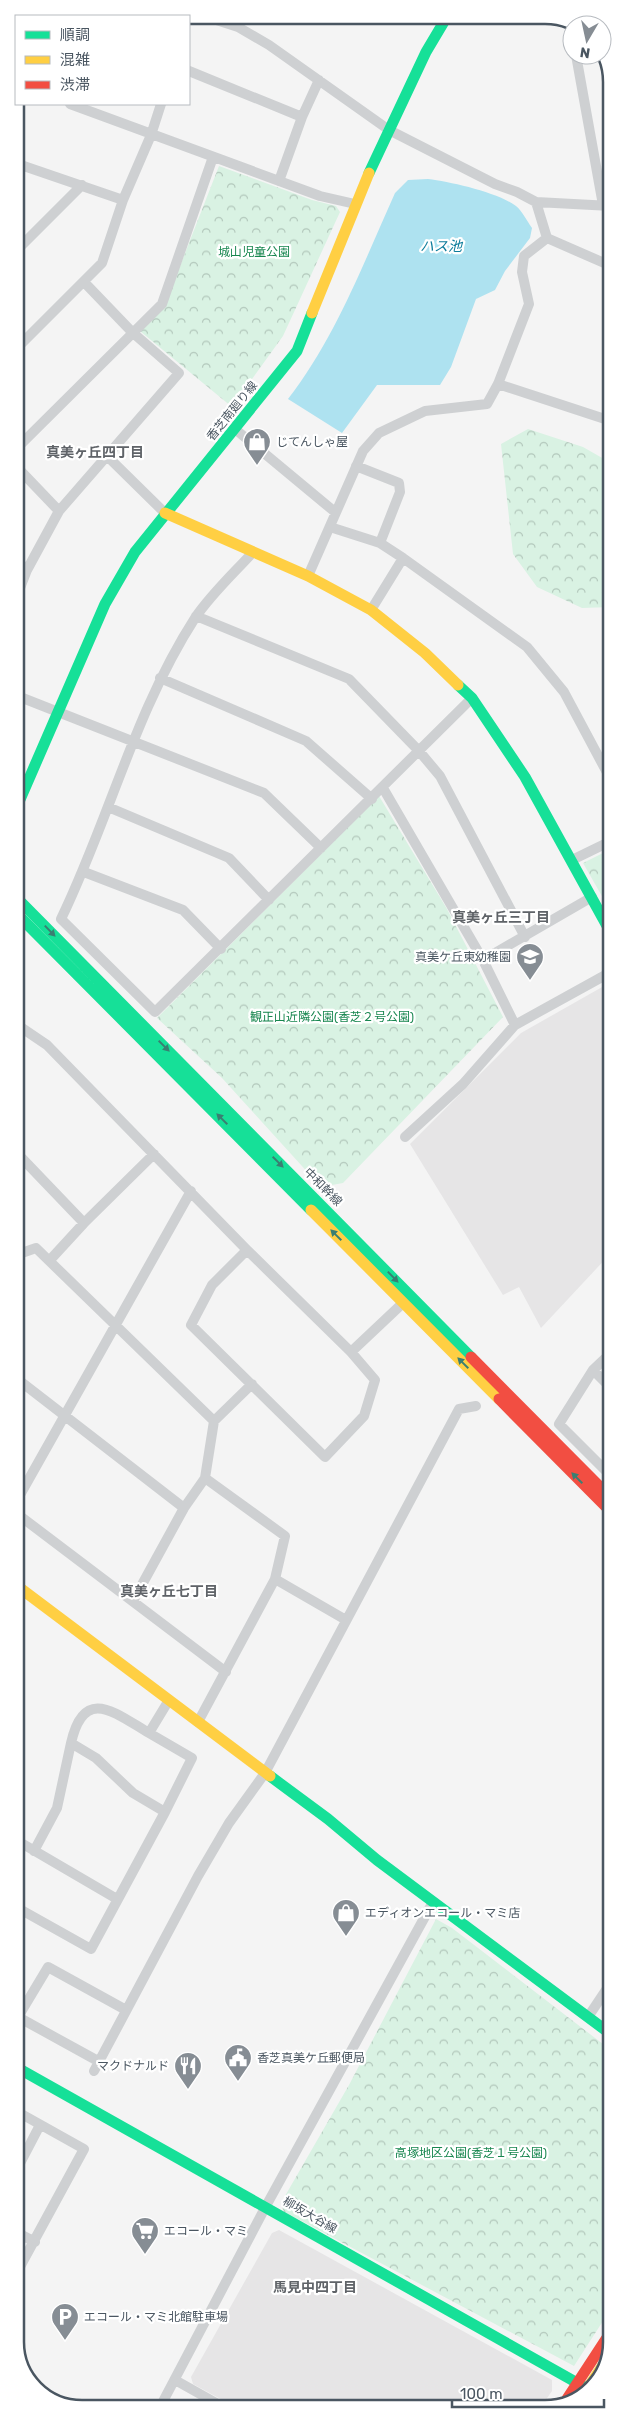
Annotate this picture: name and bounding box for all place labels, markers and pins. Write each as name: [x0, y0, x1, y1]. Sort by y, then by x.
shop icon: じてんしゃ屋: [242, 427, 272, 466]
place label: じてんしゃ屋: [276, 435, 348, 449]
school or university icon: 真美ケ丘東幼稚園: [515, 942, 545, 981]
place label: 真美ケ丘東幼稚園: [415, 950, 511, 964]
shop icon: エディオンエコール・マミ店: [331, 1898, 361, 1937]
place label: エディオンエコール・マミ店: [365, 1906, 520, 1920]
public building icon: 香芝真美ケ丘郵便局: [223, 2043, 253, 2082]
restaurant icon: マクドナルド: [173, 2051, 203, 2090]
place label: 香芝真美ケ丘郵便局: [257, 2051, 365, 2065]
place label: マクドナルド: [97, 2059, 169, 2073]
supermarket icon: エコール・マミ: [130, 2216, 160, 2255]
place label: エコール・マミ: [164, 2224, 248, 2238]
parking icon: エコール・マミ北館駐車場: [50, 2302, 80, 2341]
place label: エコール・マミ北館駐車場: [84, 2310, 228, 2324]

